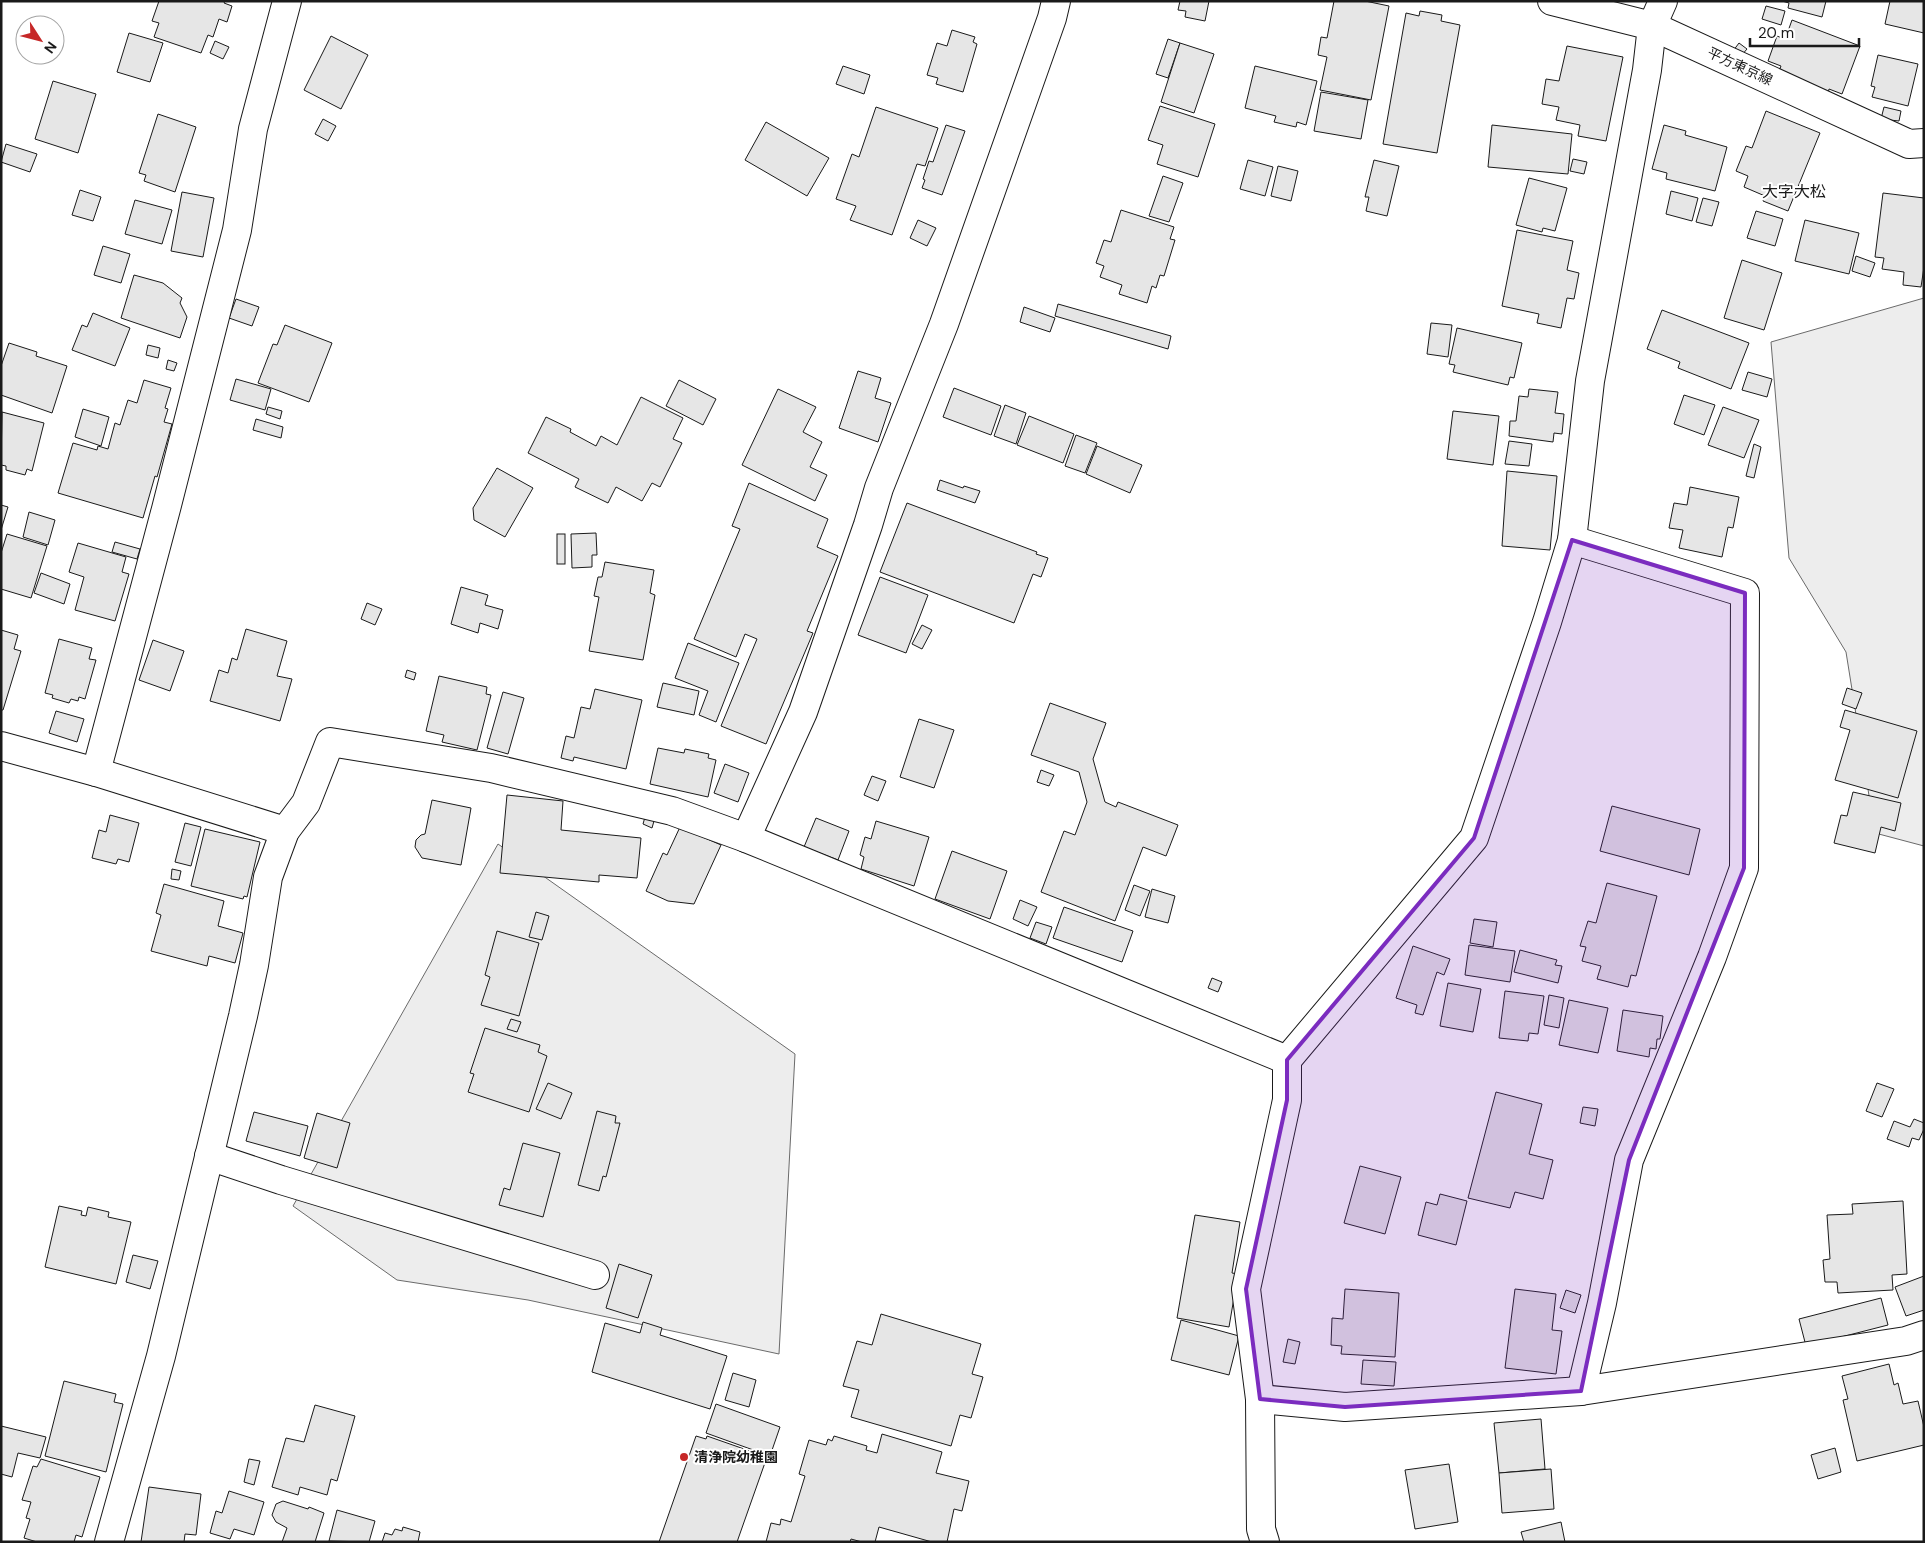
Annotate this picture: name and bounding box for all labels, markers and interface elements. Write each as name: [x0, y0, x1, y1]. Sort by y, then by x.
north arrow: [15, 15, 65, 65]
scale bar: [1750, 15, 1859, 47]
text: 20 m: [1758, 23, 1794, 43]
text: N: [40, 38, 61, 57]
street label: 平方東京線: [1704, 43, 1776, 89]
district label: 大字大松: [1762, 181, 1826, 202]
place label: 清浄院幼稚園: [694, 1448, 778, 1466]
marker: 清浄院幼稚園: [678, 1451, 690, 1463]

